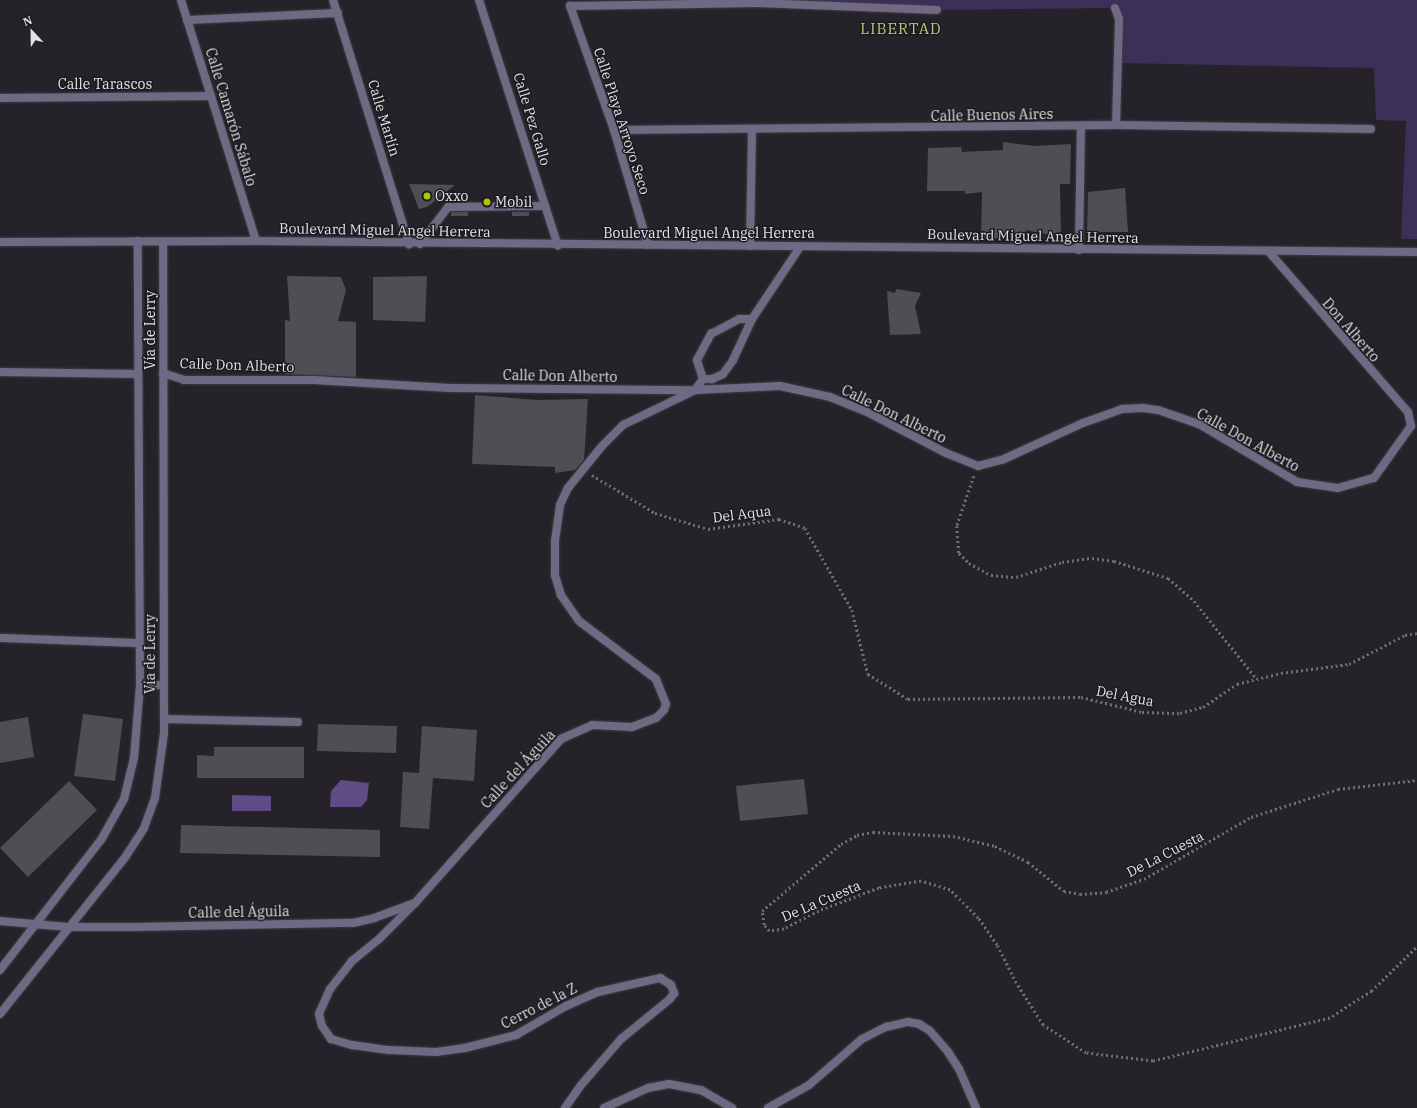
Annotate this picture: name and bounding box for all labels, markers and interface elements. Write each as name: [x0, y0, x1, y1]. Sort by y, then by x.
north arrow: [12, 12, 52, 52]
text: N: [21, 13, 34, 29]
district label: LIBERTAD: [860, 20, 942, 38]
street label: Calle Playa Arroyo Seco: [590, 45, 654, 197]
street label: Calle Camarón Sábalo: [202, 46, 260, 188]
street label: Calle Pez Gallo: [510, 71, 554, 167]
street label: Calle Tarascos: [58, 76, 152, 92]
street label: Calle Marlín: [364, 78, 404, 158]
street label: Calle Buenos Aires: [931, 106, 1053, 124]
place label: Oxxo: [435, 188, 468, 204]
marker: Oxxo: [422, 191, 432, 201]
place label: Mobil: [495, 194, 532, 210]
marker: Mobil: [482, 197, 492, 207]
street label: Boulevard Miguel Angel Herrera: [279, 220, 491, 240]
street label: Boulevard Miguel Angel Herrera: [603, 225, 815, 241]
street label: Boulevard Miguel Angel Herrera: [927, 226, 1139, 246]
street label: Vía de Lerry: [142, 290, 158, 370]
street label: Don Alberto: [1319, 295, 1383, 365]
street label: Calle Don Alberto: [179, 355, 295, 375]
street label: Calle Don Alberto: [503, 367, 617, 385]
street label: Calle Don Alberto: [839, 381, 949, 447]
street label: Calle Don Alberto: [1194, 405, 1302, 475]
street label: Del Aqua: [712, 502, 772, 526]
street label: Vía de Lerry: [142, 614, 158, 694]
street label: Del Agua: [1095, 682, 1155, 710]
street label: Calle del Águila: [477, 726, 559, 812]
street label: De La Cuesta: [1124, 827, 1206, 881]
street label: De La Cuesta: [779, 877, 863, 925]
street label: Calle del Águila: [188, 903, 290, 921]
street label: Cerro de la Z: [498, 980, 580, 1032]

